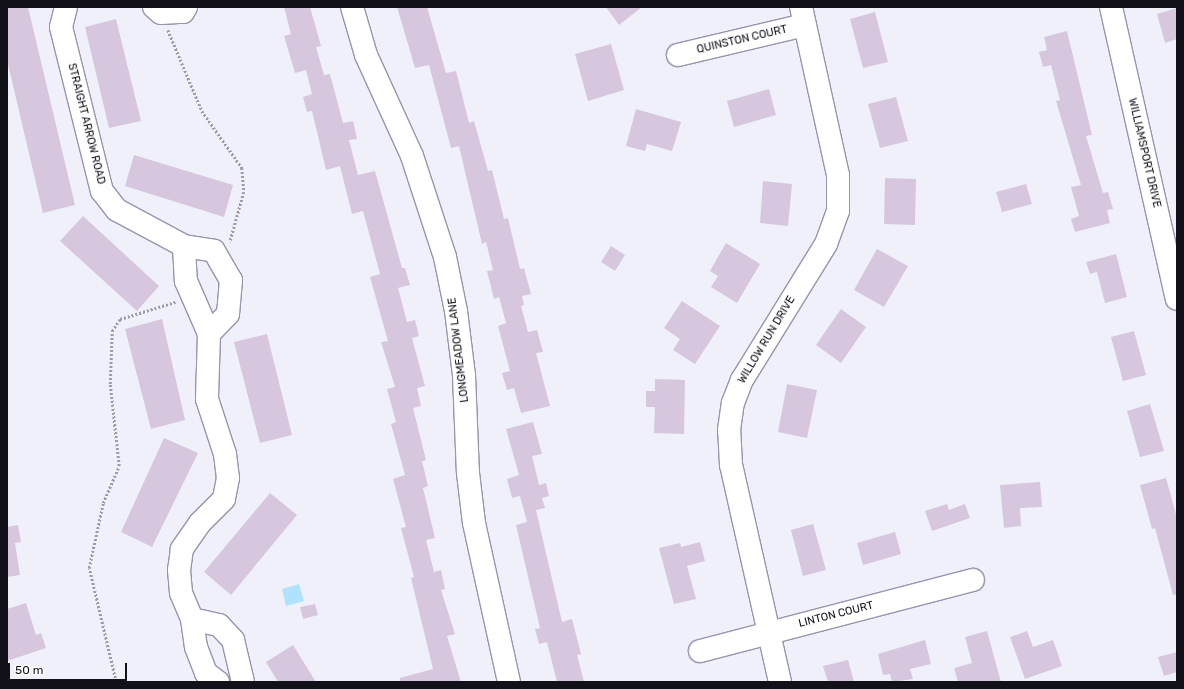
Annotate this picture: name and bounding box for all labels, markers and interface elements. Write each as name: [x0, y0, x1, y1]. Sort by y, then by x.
street label: QUINSTON COURT: [695, 23, 789, 57]
street label: STRAIGHT ARROW ROAD: [64, 62, 108, 186]
street label: WILLIAMSPORT DRIVE: [1125, 97, 1163, 209]
street label: WILLOW RUN DRIVE: [736, 294, 798, 386]
street label: LONGMEADOW LANE: [446, 297, 472, 403]
street label: LINTON COURT: [797, 599, 875, 631]
scale bar: [10, 655, 129, 681]
text: 50 m: [15, 663, 43, 677]

